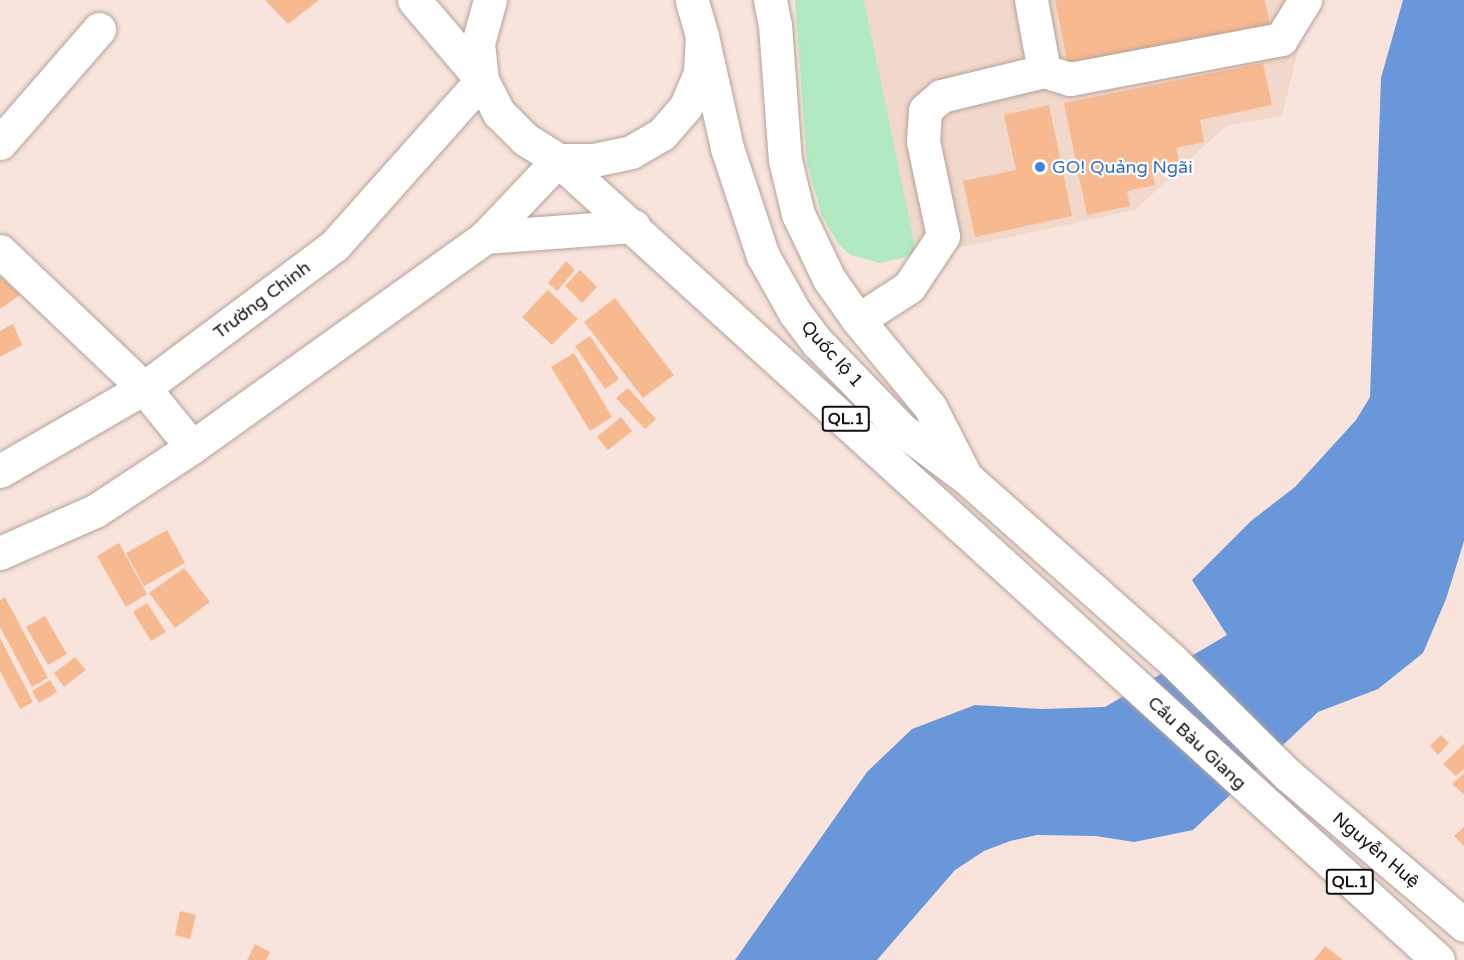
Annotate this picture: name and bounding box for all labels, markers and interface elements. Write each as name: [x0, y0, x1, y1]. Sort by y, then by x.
place label: GO! Quảng Ngãi: [1052, 156, 1193, 178]
marker: GO! Quảng Ngãi: [1033, 160, 1047, 174]
street label: Trường Chinh: [209, 257, 315, 343]
street label: Quốc lộ 1: [797, 316, 867, 392]
road number: QL.1: [820, 406, 872, 432]
street label: Cầu Bàu Giang: [1143, 692, 1251, 794]
street label: Nguyễn Huệ: [1328, 808, 1424, 892]
road number: QL.1: [1324, 869, 1376, 895]

